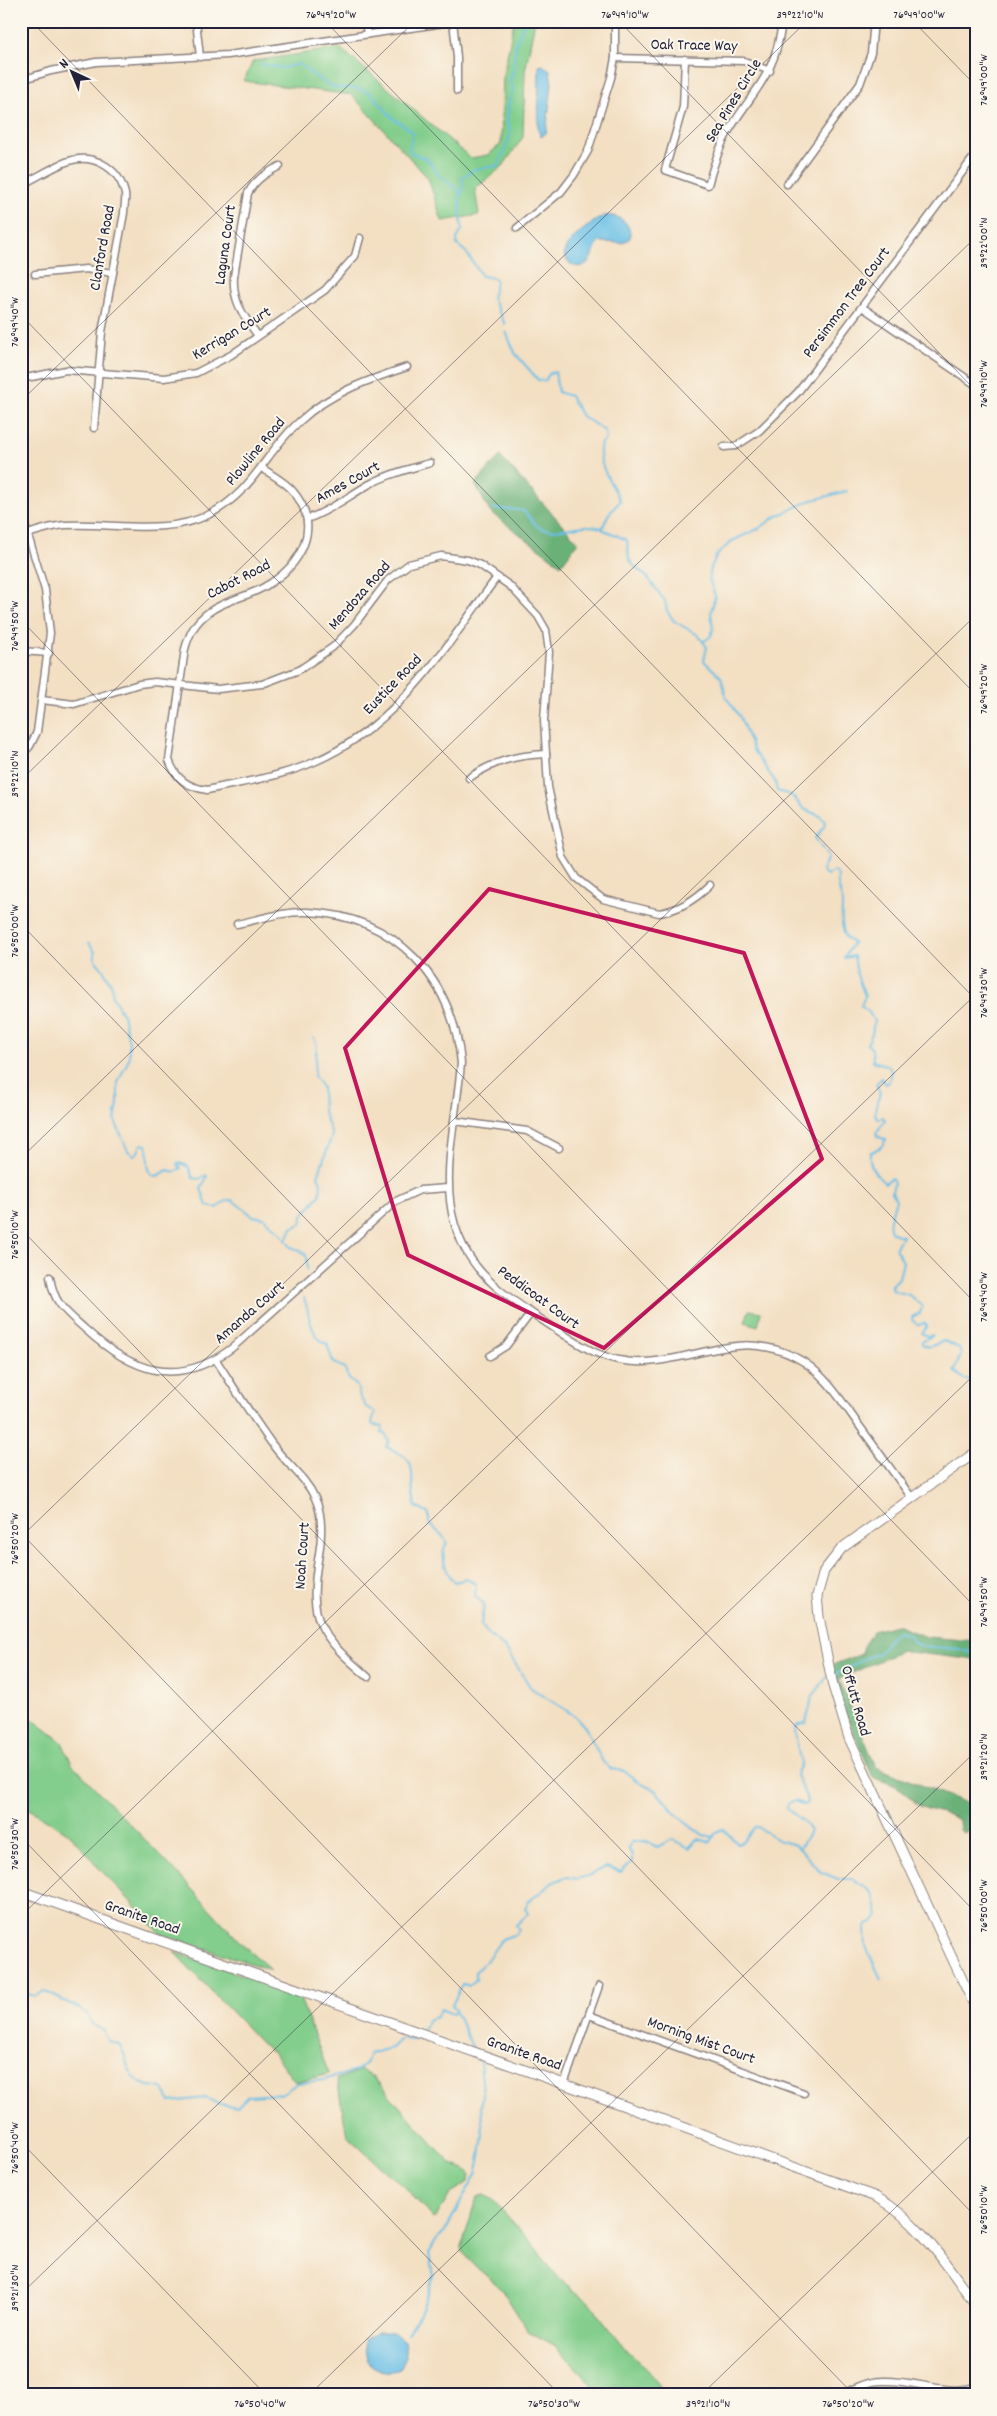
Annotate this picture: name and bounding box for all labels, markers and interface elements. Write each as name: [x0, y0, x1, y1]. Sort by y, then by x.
text: 76°49'20"W: [306, 7, 356, 24]
text: 76°49'10"W: [601, 7, 649, 24]
text: 39°22'10"N: [777, 7, 824, 24]
text: 76°49'00"W: [893, 7, 945, 24]
street label: Oak Trace Way: [650, 34, 738, 58]
north arrow: [48, 48, 98, 98]
text: N: [55, 54, 74, 74]
text: 76°49'00"W: [976, 54, 993, 106]
street label: Sea Pines Circle: [700, 55, 768, 147]
street label: Clanford Road: [84, 203, 122, 293]
street label: Laguna Court: [209, 204, 243, 286]
text: 39°22'00"N: [976, 218, 993, 268]
street label: Persimmon Tree Court: [798, 243, 897, 363]
text: 76°49'40"W: [7, 297, 24, 347]
street label: Kerrigan Court: [188, 301, 276, 367]
text: 76°49'10"W: [976, 360, 993, 408]
street label: Plowline Road: [220, 413, 292, 491]
street label: Ames Court: [311, 456, 385, 510]
street label: Cabot Road: [203, 554, 275, 606]
street label: Mendoza Road: [323, 556, 397, 636]
text: 76°49'50"W: [7, 601, 24, 651]
street label: Eustice Road: [358, 649, 428, 721]
text: 76°49'20"W: [976, 664, 993, 714]
text: 39°22'10"N: [7, 750, 24, 797]
text: 76°50'00"W: [7, 904, 24, 958]
text: 76°49'30"W: [976, 968, 993, 1018]
text: 76°50'10"W: [7, 1210, 24, 1260]
street label: Peddicoat Court: [492, 1260, 584, 1336]
text: 76°49'40"W: [976, 1272, 993, 1322]
street label: Amanda Court: [210, 1276, 290, 1350]
text: 76°50'20"W: [7, 1513, 24, 1565]
street label: Noah Court: [289, 1522, 317, 1590]
text: 76°49'50"W: [976, 1577, 993, 1627]
street label: Offutt Road: [834, 1663, 876, 1739]
text: 39°21'20"N: [976, 1733, 993, 1780]
text: 76°50'30"W: [7, 1818, 24, 1870]
text: 76°50'00"W: [976, 1879, 993, 1933]
street label: Granite Road: [101, 1894, 183, 1942]
street label: Morning Mist Court: [644, 2011, 758, 2071]
street label: Granite Road: [483, 2030, 565, 2078]
text: 76°50'40"W: [7, 2122, 24, 2174]
text: 76°50'10"W: [976, 2185, 993, 2235]
text: 39°21'30"N: [7, 2264, 24, 2311]
text: 76°50'40"W: [234, 2396, 286, 2413]
text: 76°50'30"W: [528, 2396, 580, 2413]
text: 39°21'10"N: [686, 2396, 730, 2413]
text: 76°50'20"W: [822, 2396, 874, 2413]

